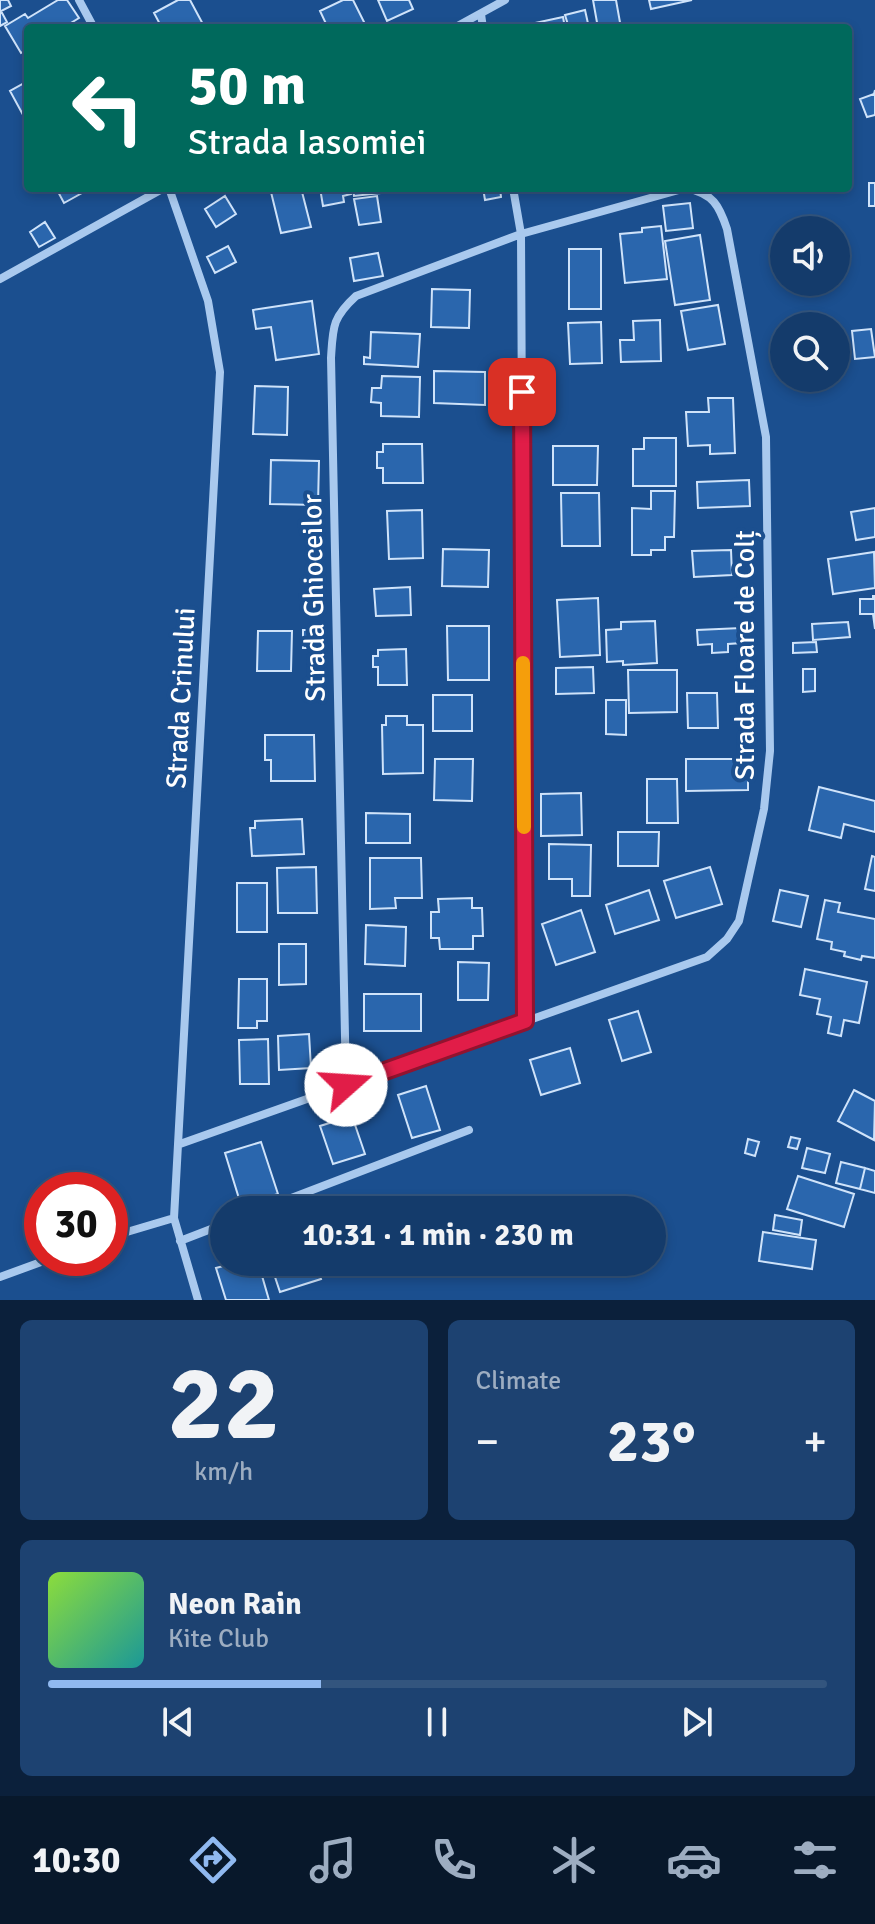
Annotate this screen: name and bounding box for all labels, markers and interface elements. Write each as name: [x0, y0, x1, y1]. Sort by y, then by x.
text: 50 m: [188, 51, 306, 120]
icon: left: [56, 56, 160, 160]
text: Strada Iasomiei: [188, 120, 426, 165]
map controls: [770, 216, 850, 392]
button: sound: [770, 216, 850, 296]
button: search: [770, 312, 850, 392]
pin: [488, 358, 556, 426]
icon: arrive: [500, 370, 544, 414]
street label: Strada Ghioceilor: [295, 493, 333, 702]
street label: Strada Floare de Colț: [728, 530, 762, 780]
street label: Strada Crinului: [159, 607, 203, 789]
position arrow: [304, 1043, 388, 1127]
speed limit sign: 30: [24, 1172, 128, 1276]
text: 10:31 · 1 min · 230 m: [302, 1217, 574, 1254]
text: 22: [168, 1340, 280, 1468]
text: Climate: [476, 1365, 561, 1397]
text: 23°: [607, 1405, 696, 1479]
text: −: [476, 1415, 499, 1469]
text: +: [803, 1415, 827, 1469]
text: km/h: [194, 1456, 253, 1488]
text: Neon Rain: [168, 1586, 302, 1623]
text: Kite Club: [168, 1623, 269, 1655]
icon: previous: [156, 1700, 200, 1744]
icon: pause: [415, 1700, 459, 1744]
icon: next: [675, 1700, 719, 1744]
icon: directions: [185, 1832, 241, 1888]
icon: music: [305, 1832, 361, 1888]
icon: phone: [426, 1832, 482, 1888]
icon: climate: [546, 1832, 602, 1888]
icon: car: [666, 1832, 722, 1888]
icon: filters: [787, 1832, 843, 1888]
text: 10:30: [32, 1838, 121, 1883]

